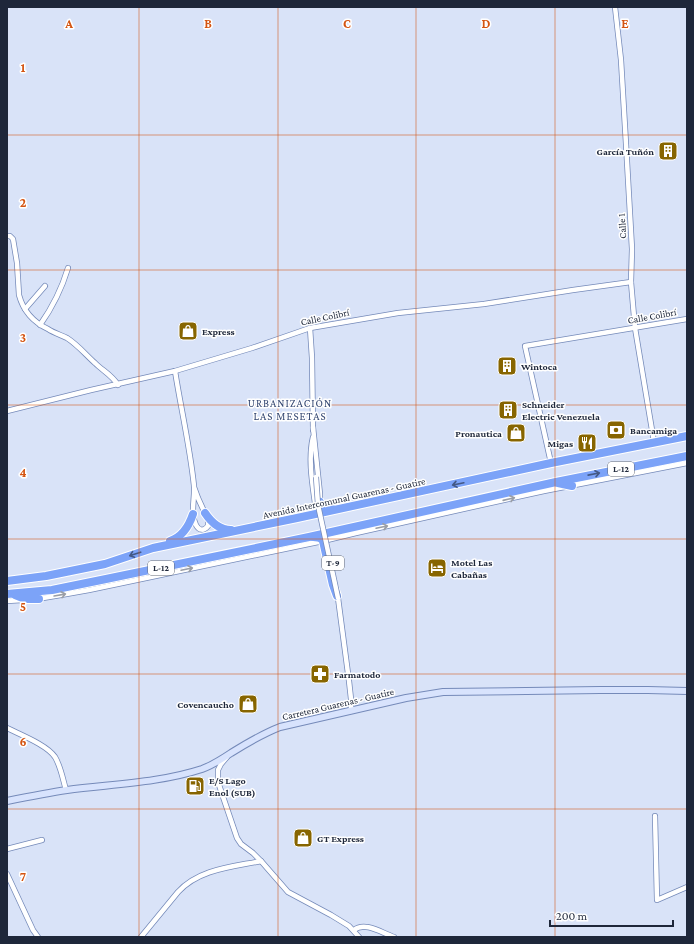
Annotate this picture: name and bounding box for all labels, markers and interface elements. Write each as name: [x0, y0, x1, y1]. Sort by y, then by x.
text: A: [64, 16, 73, 31]
text: B: [204, 16, 212, 31]
text: C: [343, 16, 351, 31]
text: D: [482, 16, 491, 31]
text: E: [621, 16, 629, 31]
text: 1: [21, 60, 26, 75]
building icon: García Tuñón: [657, 140, 679, 162]
place label: García Tuñón: [596, 146, 654, 157]
text: 2: [20, 195, 27, 210]
street label: Calle 1: [616, 213, 628, 239]
street label: Calle Colibrí: [300, 306, 351, 328]
street label: Calle Colibrí: [627, 306, 678, 326]
shop icon: Express: [177, 320, 199, 342]
place label: Express: [202, 326, 235, 337]
text: 3: [20, 330, 26, 345]
building icon: Wintoca: [496, 355, 518, 377]
place label: Wintoca: [520, 361, 557, 372]
district label: URBANIZACIÓN LAS MESETAS: [248, 397, 332, 422]
building icon: Schneider Electric Venezuela: [497, 399, 519, 421]
place label: Schneider Electric Venezuela: [522, 399, 600, 422]
bank icon: Bancamiga: [605, 419, 627, 441]
shop icon: Pronautica: [505, 422, 527, 444]
place label: Bancamiga: [630, 425, 677, 436]
place label: Pronautica: [455, 428, 502, 439]
restaurant icon: Migas: [576, 432, 598, 454]
place label: Migas: [547, 438, 573, 449]
road number: L-12: [608, 462, 634, 476]
text: 4: [19, 465, 27, 480]
one-way arrow: [587, 470, 600, 478]
street label: Avenida Intercomunal Guarenas - Guatire: [262, 475, 427, 521]
one-way arrow: [452, 480, 465, 488]
one-way arrow: [503, 495, 516, 503]
one-way arrow: [376, 523, 389, 531]
one-way arrow: [129, 551, 142, 558]
road number: T-9: [322, 556, 344, 570]
hotel icon: Motel Las Cabañas: [426, 557, 448, 579]
place label: Motel Las Cabañas: [451, 557, 492, 580]
road number: L-12: [148, 561, 174, 575]
one-way arrow: [180, 565, 193, 573]
one-way arrow: [53, 591, 66, 599]
text: 5: [20, 599, 26, 614]
pharmacy icon: Farmatodo: [309, 663, 331, 685]
place label: Farmatodo: [334, 669, 381, 680]
street label: Carretera Guarenas - Guatire: [281, 686, 396, 722]
shop icon: Covencaucho: [237, 693, 259, 715]
place label: Covencaucho: [177, 699, 234, 710]
text: 6: [19, 734, 27, 749]
fuel station icon: E/S Lago Enol (SUB): [184, 775, 206, 797]
place label: E/S Lago Enol (SUB): [209, 775, 256, 799]
shop icon: GT Express: [292, 827, 314, 849]
place label: GT Express: [317, 833, 364, 844]
text: 7: [20, 869, 26, 884]
scale bar: [550, 902, 673, 928]
text: 200 m: [556, 909, 588, 923]

